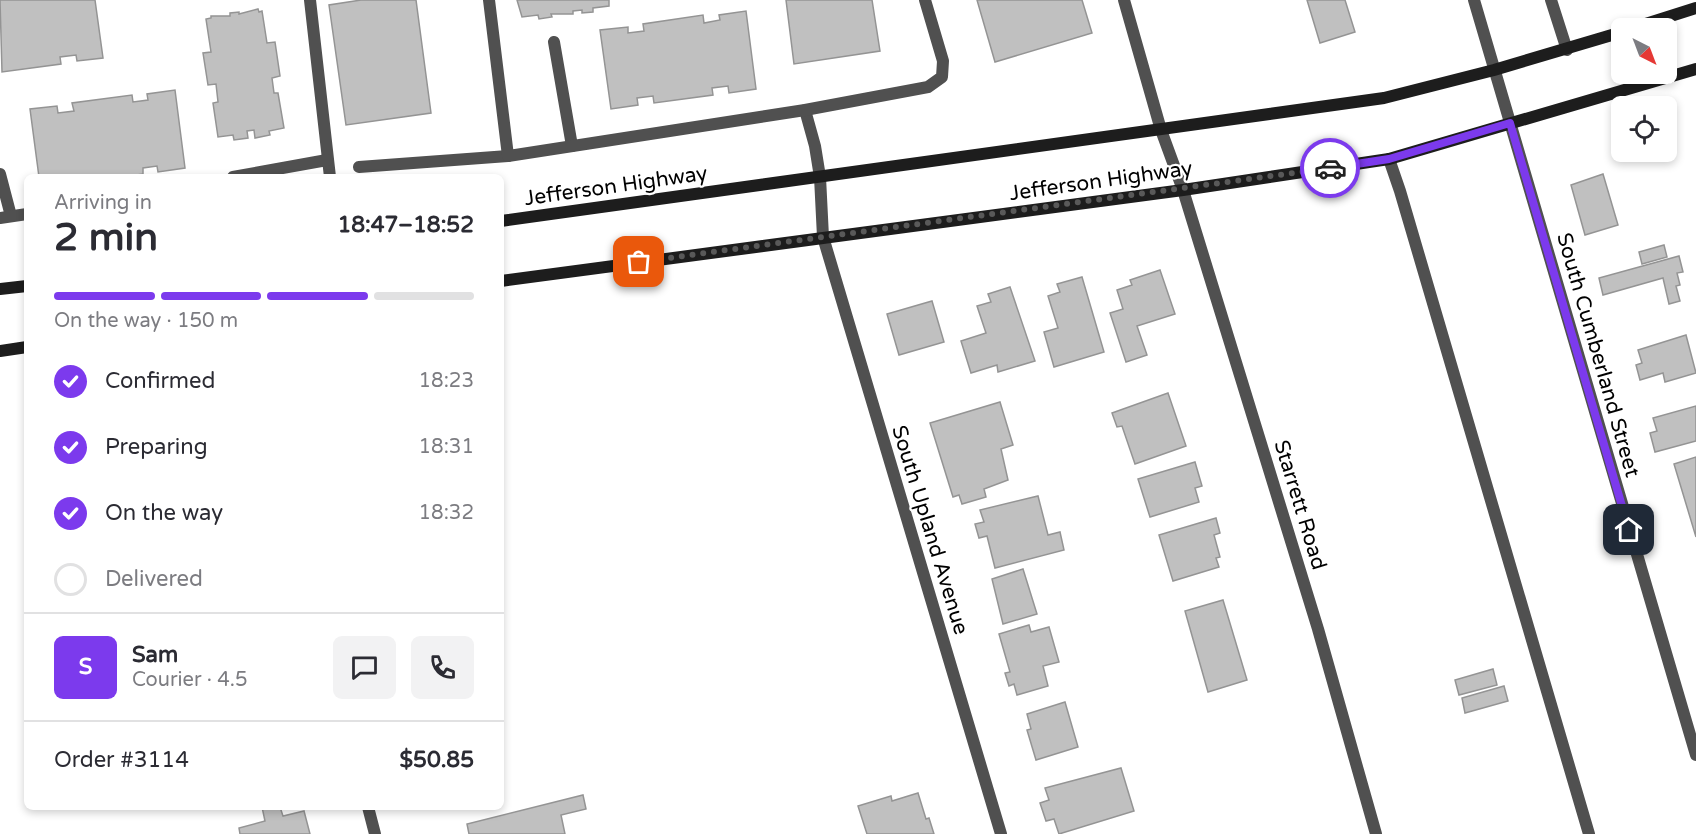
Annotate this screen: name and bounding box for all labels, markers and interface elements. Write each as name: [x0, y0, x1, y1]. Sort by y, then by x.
north arrow: [1611, 18, 1677, 84]
map controls: [1611, 18, 1677, 162]
button: locate: [1611, 96, 1677, 162]
courier: [1300, 138, 1360, 198]
icon: car: [1314, 152, 1347, 185]
street label: Jefferson Highway: [1008, 156, 1194, 206]
street label: Jefferson Highway: [523, 161, 709, 211]
text: Arriving in: [54, 191, 152, 215]
text: 18:47–18:52: [337, 212, 474, 238]
text: 2 min: [54, 214, 158, 261]
street label: South Cumberland Street: [1551, 230, 1645, 480]
pin: [613, 236, 664, 287]
icon: bag: [622, 245, 655, 278]
text: On the way · 150 m: [54, 309, 238, 333]
icon: check: [54, 365, 87, 398]
text: Confirmed: [105, 368, 215, 394]
text: 18:23: [419, 369, 474, 393]
street label: South Upland Avenue: [886, 422, 974, 638]
icon: check: [54, 431, 87, 464]
text: Preparing: [105, 434, 208, 460]
text: 18:31: [419, 435, 474, 459]
street label: Starrett Road: [1268, 437, 1332, 573]
icon: check: [54, 497, 87, 530]
text: On the way: [105, 500, 223, 526]
text: 18:32: [419, 501, 474, 525]
pin: [1603, 504, 1654, 555]
icon: home: [1612, 513, 1645, 546]
text: Delivered: [105, 566, 203, 592]
button: chat: [333, 636, 396, 699]
button: phone: [411, 636, 474, 699]
text: Sam: [132, 642, 178, 668]
text: S: [79, 654, 92, 680]
text: Courier · 4.5: [132, 668, 247, 692]
text: Order #3114: [54, 747, 189, 773]
text: $50.85: [400, 747, 474, 773]

